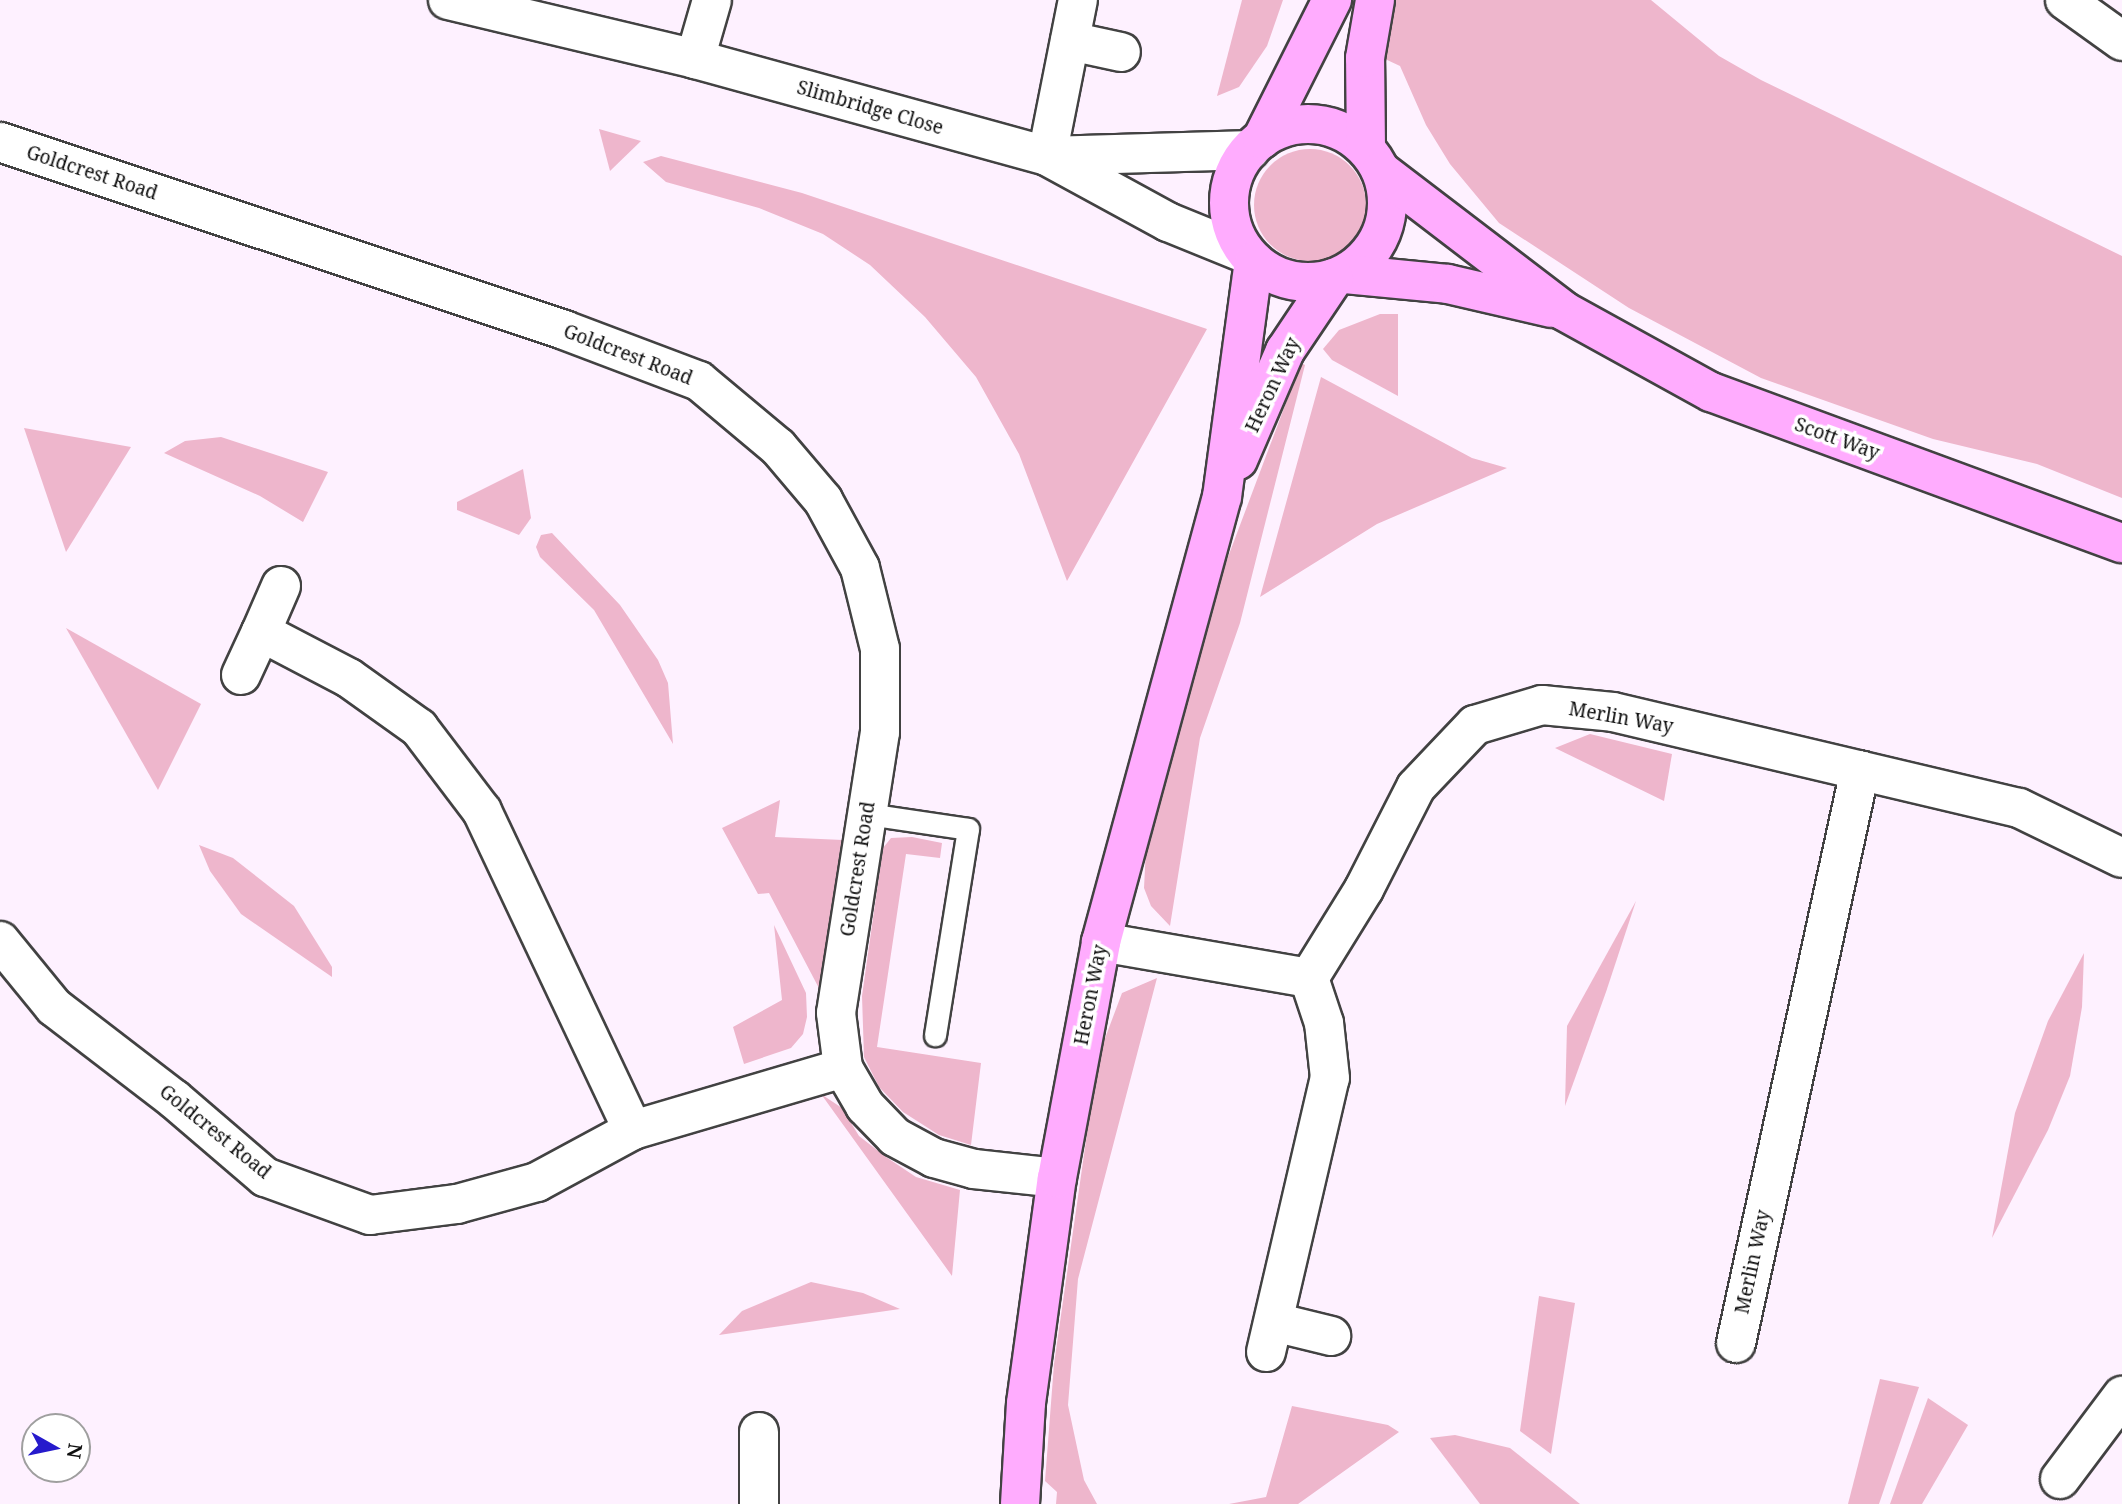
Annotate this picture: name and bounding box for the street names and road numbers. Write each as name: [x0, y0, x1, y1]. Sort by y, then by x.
street label: Slimbridge Close: [794, 76, 946, 140]
street label: Goldcrest Road: [24, 141, 160, 205]
street label: Goldcrest Road: [560, 320, 696, 390]
street label: Heron Way: [1241, 334, 1305, 436]
street label: Scott Way: [1791, 413, 1883, 465]
street label: Merlin Way: [1567, 698, 1675, 738]
street label: Goldcrest Road: [836, 800, 880, 938]
street label: Heron Way: [1070, 943, 1112, 1047]
street label: Goldcrest Road: [155, 1080, 275, 1184]
street label: Merlin Way: [1731, 1208, 1775, 1316]

